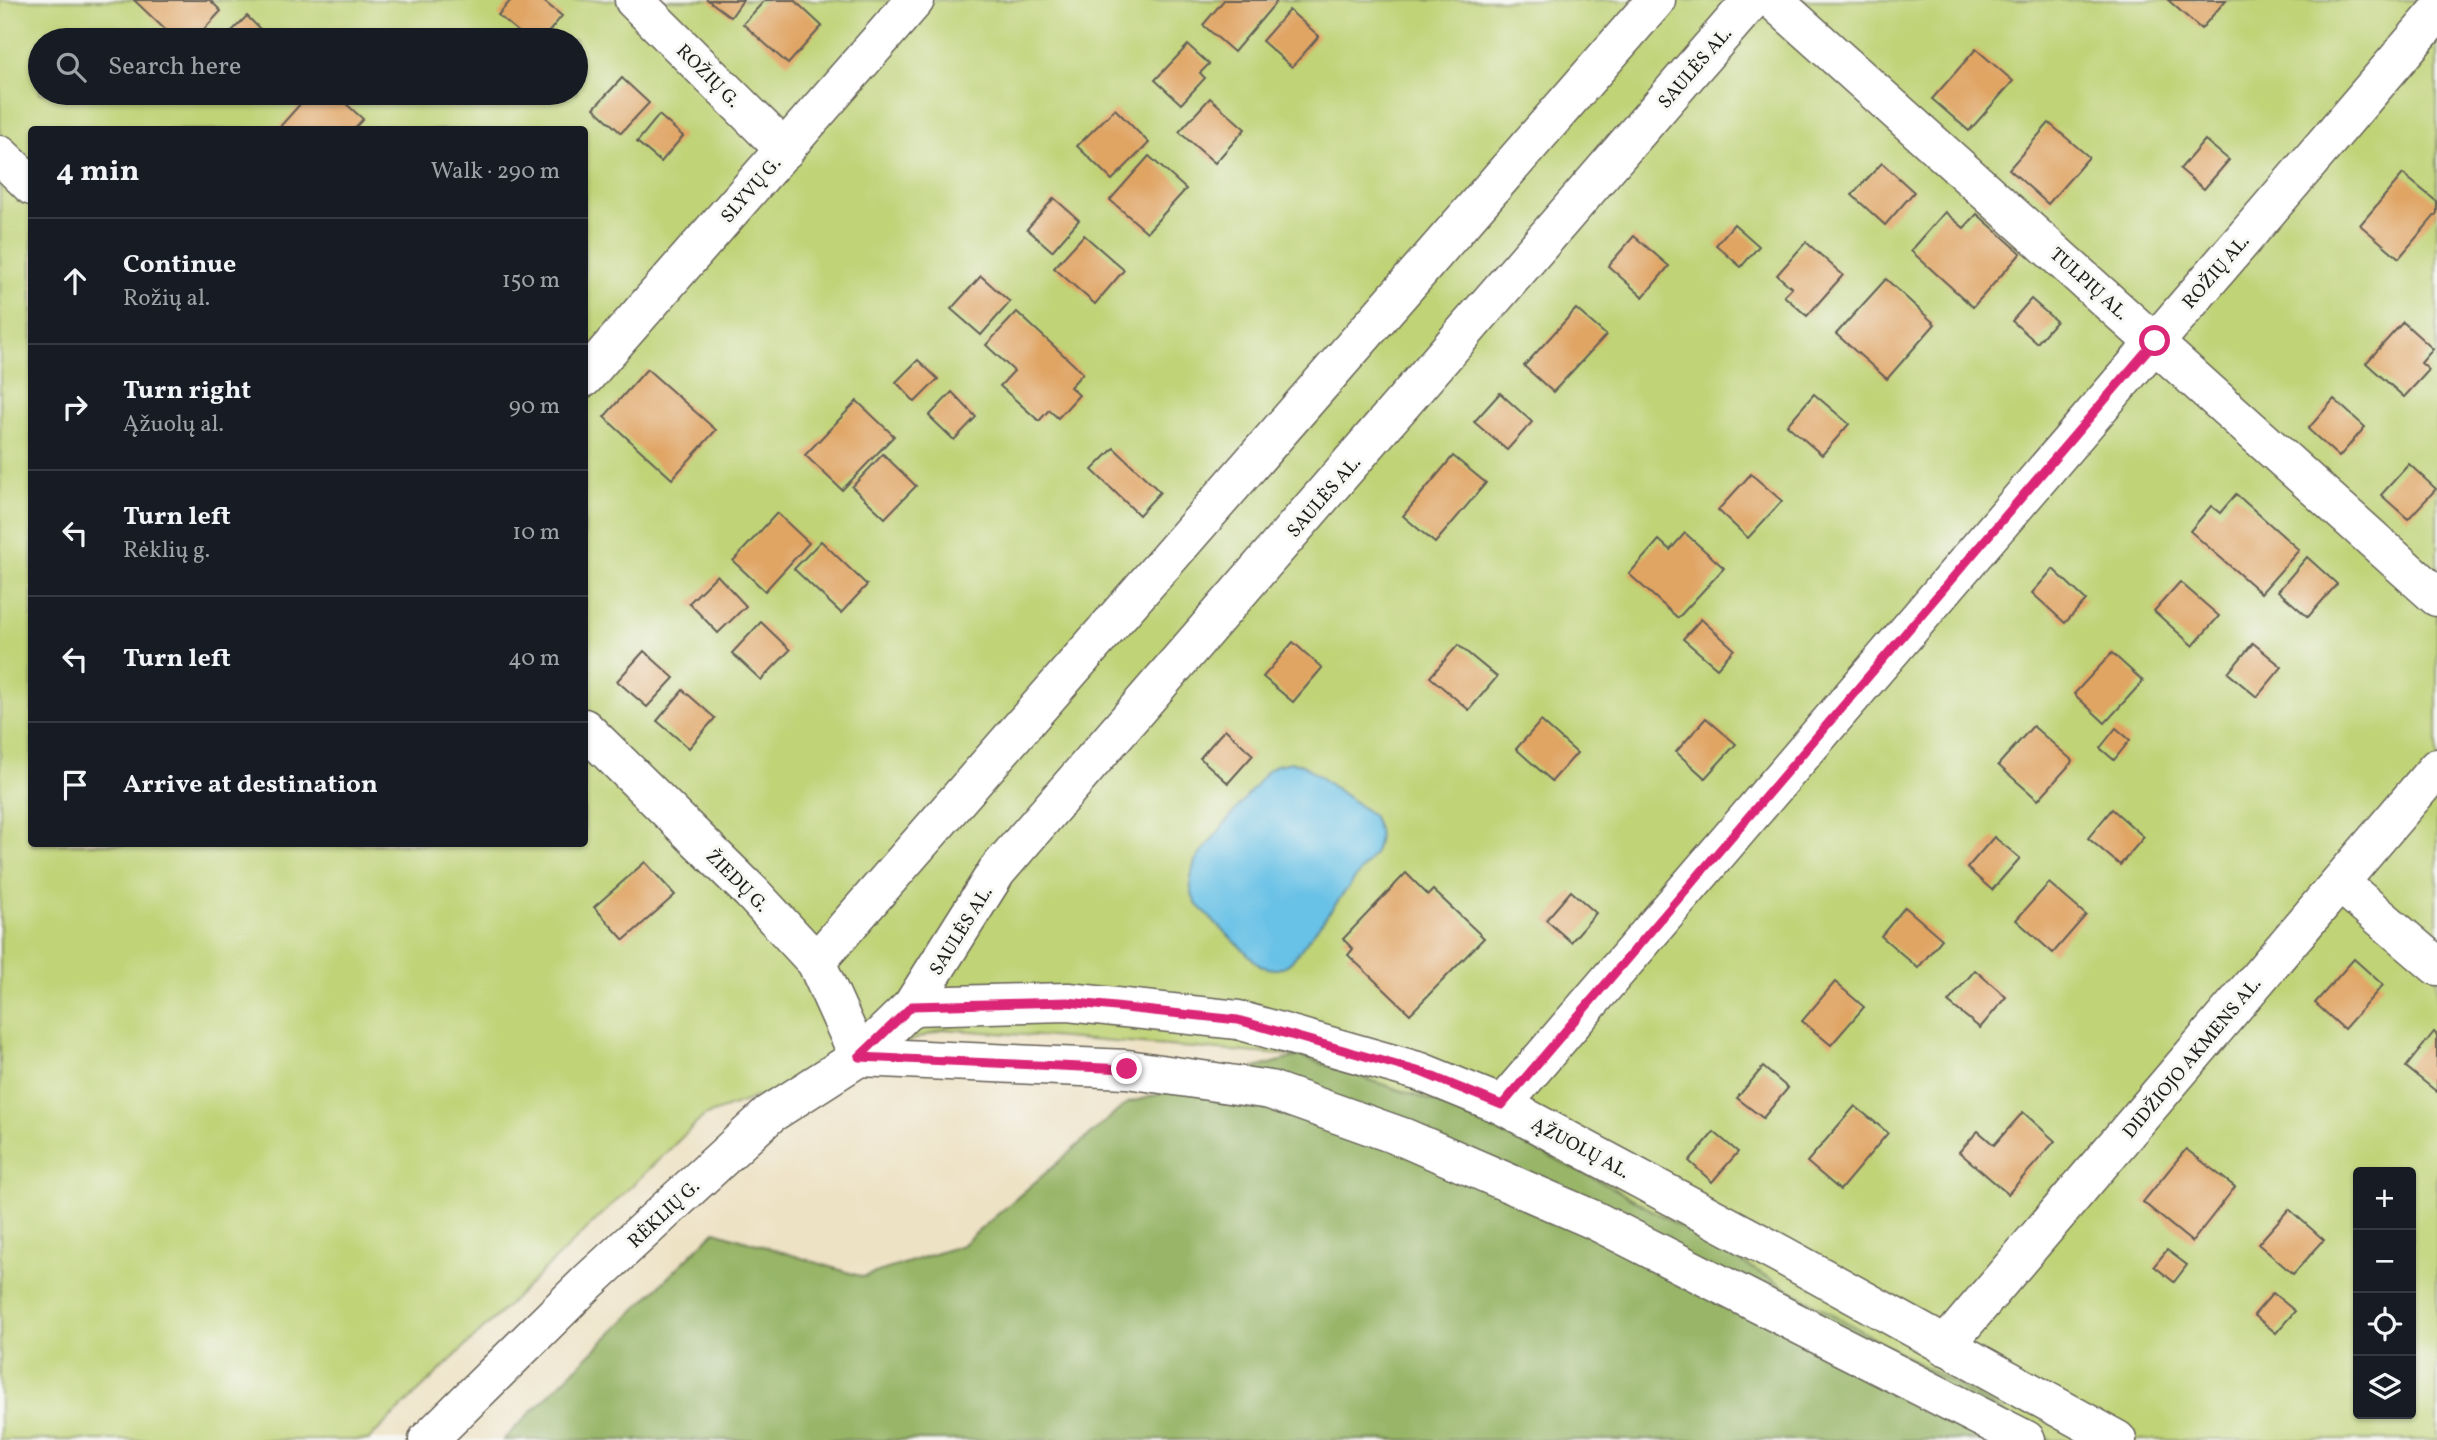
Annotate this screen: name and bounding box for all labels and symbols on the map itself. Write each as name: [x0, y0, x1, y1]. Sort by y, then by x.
street label: SAULĖS AL.: [1653, 22, 1738, 115]
street label: ROŽIŲ G.: [670, 39, 745, 114]
street label: SLYVŲ G.: [715, 151, 788, 229]
street label: ROŽIŲ AL.: [2177, 230, 2256, 315]
street label: TULPIŲ AL.: [2044, 242, 2134, 327]
route start: [2139, 325, 2170, 356]
street label: SAULĖS AL.: [1282, 451, 1367, 544]
street label: ŽIEDŲ G.: [699, 844, 774, 919]
street label: SAULĖS AL.: [924, 881, 999, 981]
street label: DIDŽIOJO AKMENS AL.: [2117, 972, 2268, 1144]
route end: [1111, 1053, 1142, 1084]
street label: ĄŽUOLŲ AL.: [1526, 1112, 1634, 1186]
street label: RĖKLIŲ G.: [623, 1174, 706, 1255]

